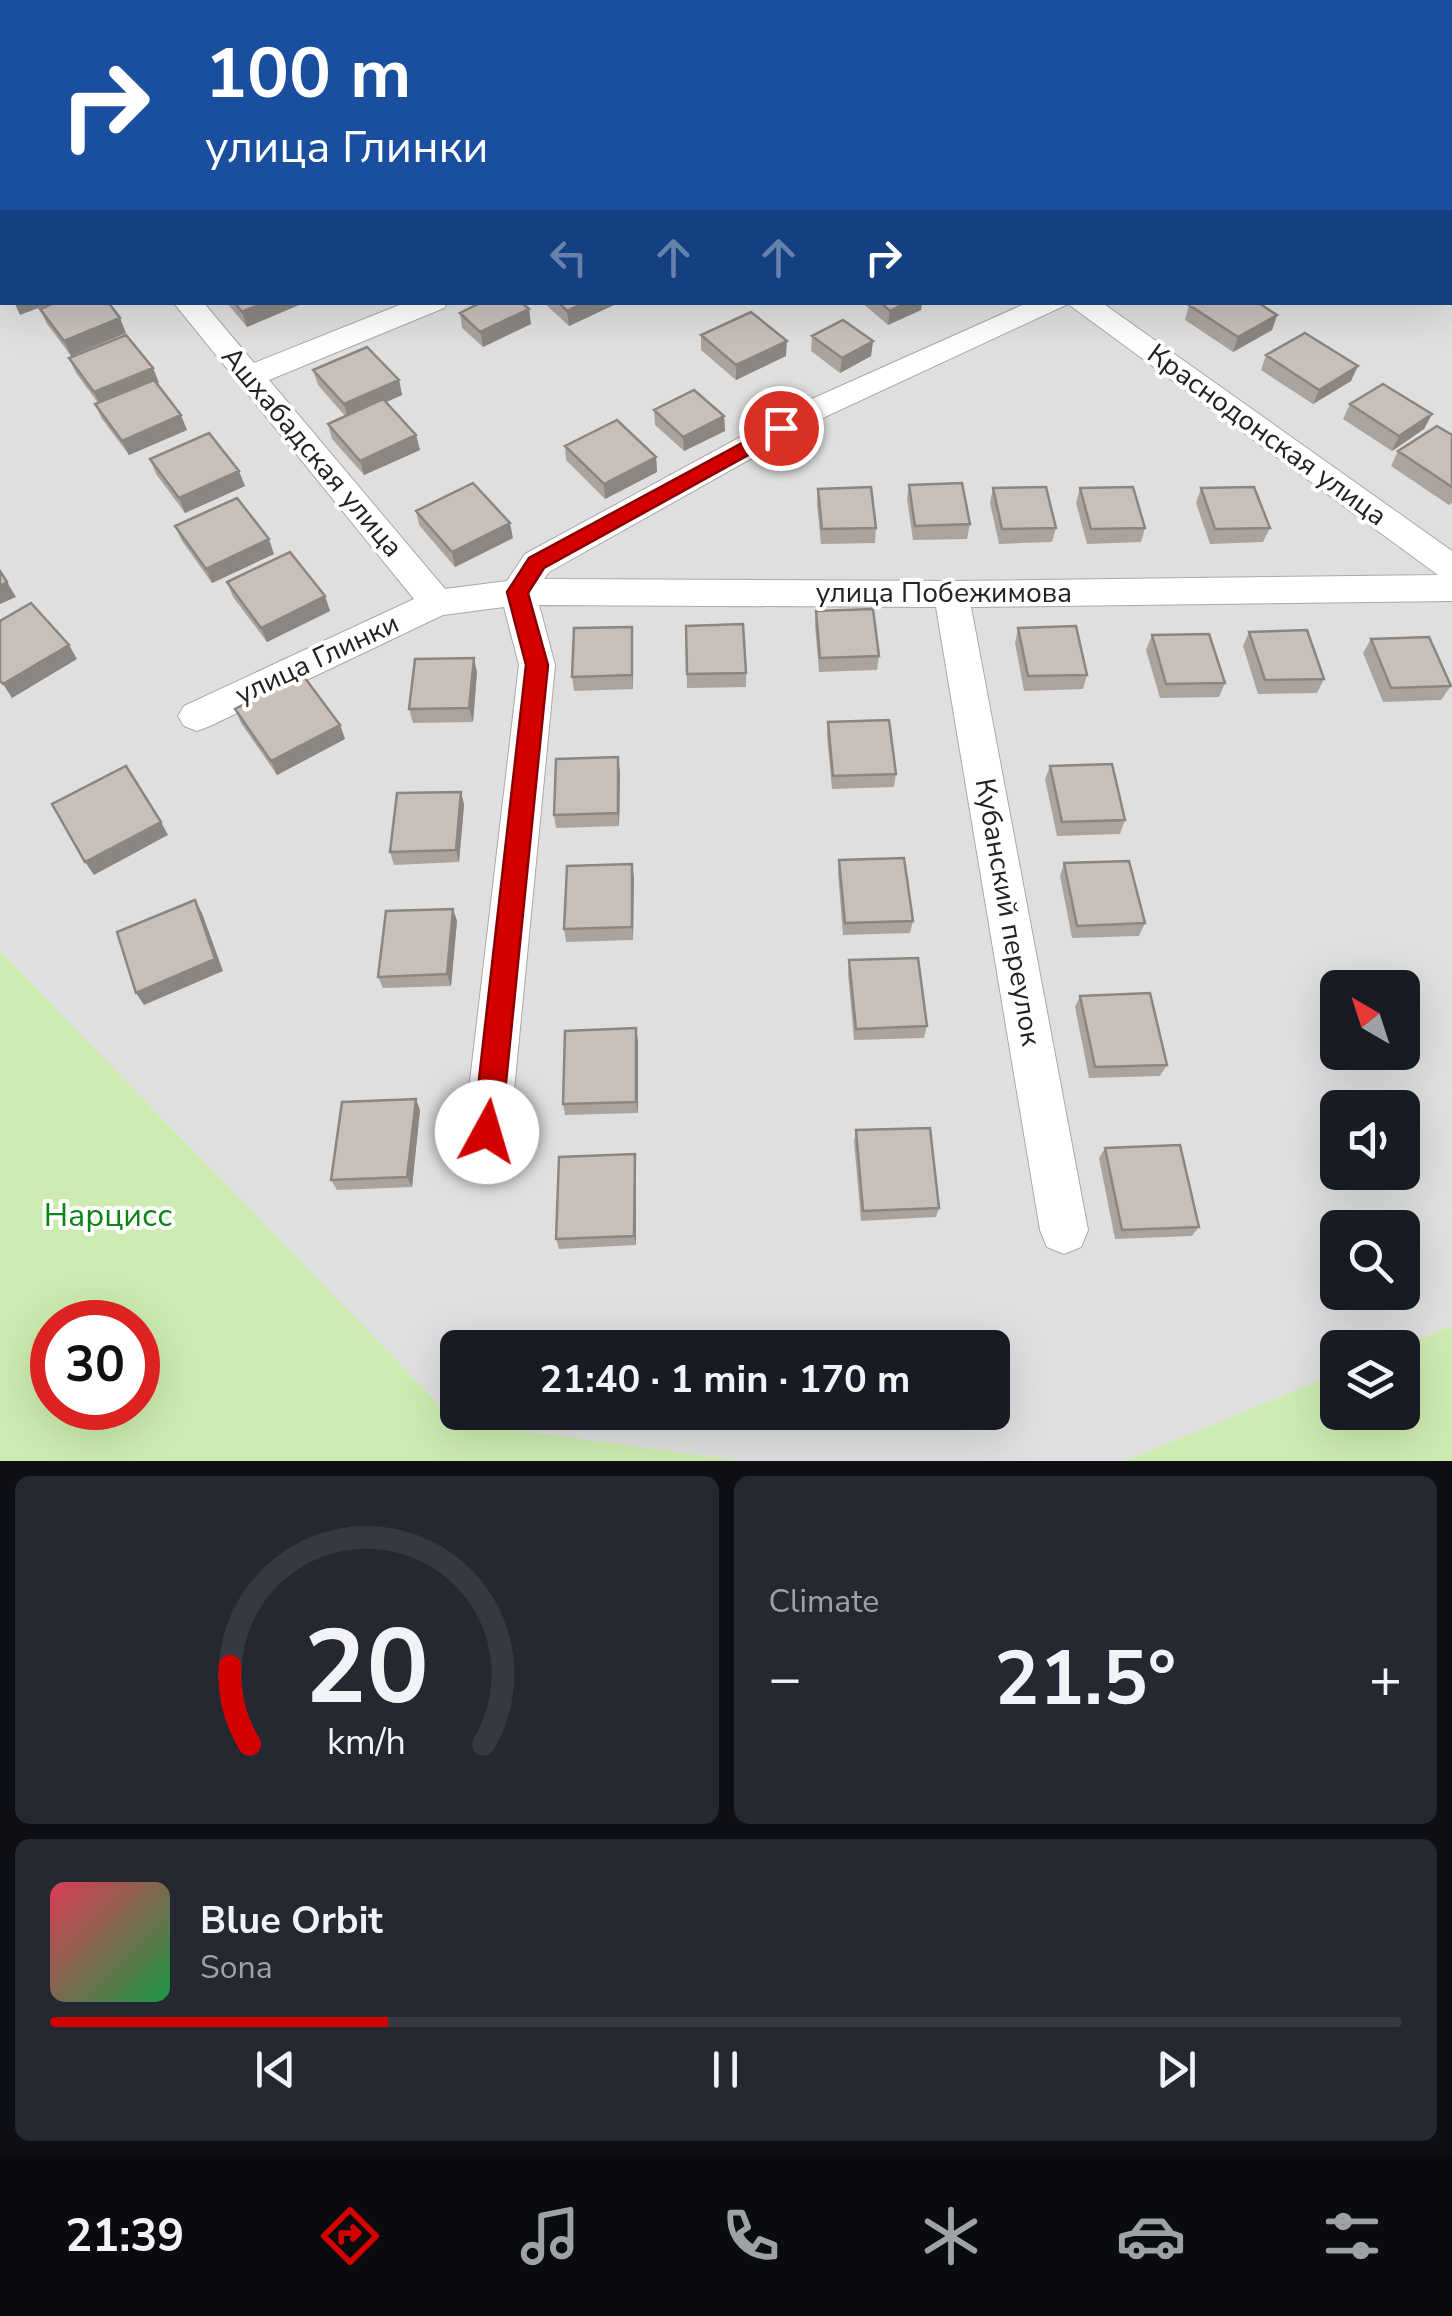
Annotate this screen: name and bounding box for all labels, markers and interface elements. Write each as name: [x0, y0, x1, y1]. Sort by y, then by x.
text: 100 m: [205, 26, 411, 122]
icon: right: [40, 40, 170, 170]
text: улица Глинки: [205, 117, 489, 178]
icon: left: [541, 230, 596, 285]
icon: ahead: [646, 230, 701, 285]
icon: ahead: [751, 230, 806, 285]
icon: right: [856, 230, 911, 285]
street label: Краснодонская улица: [1140, 335, 1394, 535]
street label: Ашхабадская улица: [213, 339, 411, 565]
pin: [739, 386, 824, 471]
icon: arrive: [754, 401, 809, 456]
street label: улица Побежимова: [816, 574, 1072, 612]
street label: улица Глинки: [229, 605, 405, 713]
street label: Кубанский переулок: [966, 775, 1050, 1049]
north arrow: [1320, 970, 1420, 1070]
map controls: [1320, 970, 1420, 1430]
position arrow: [435, 1080, 539, 1184]
button: sound: [1320, 1090, 1420, 1190]
park label: Нарцисс: [44, 1194, 172, 1237]
button: search: [1320, 1210, 1420, 1310]
speed limit sign: 30: [30, 1300, 160, 1430]
button: layers: [1320, 1330, 1420, 1430]
text: 21:40 · 1 min · 170 m: [540, 1354, 910, 1405]
text: Climate: [769, 1580, 879, 1623]
text: 20: [304, 1597, 429, 1739]
text: 21.5°: [994, 1628, 1176, 1730]
text: −: [769, 1641, 802, 1716]
text: +: [1369, 1641, 1402, 1716]
text: km/h: [327, 1718, 406, 1767]
text: Blue Orbit: [200, 1895, 383, 1946]
text: Sona: [200, 1946, 273, 1989]
icon: previous: [248, 2042, 303, 2097]
icon: pause: [698, 2042, 753, 2097]
icon: next: [1149, 2042, 1204, 2097]
icon: directions: [315, 2201, 385, 2271]
icon: music: [515, 2201, 585, 2271]
icon: phone: [716, 2201, 786, 2271]
icon: climate: [916, 2201, 986, 2271]
icon: car: [1116, 2201, 1186, 2271]
icon: filters: [1317, 2201, 1387, 2271]
text: 21:39: [65, 2206, 184, 2267]

